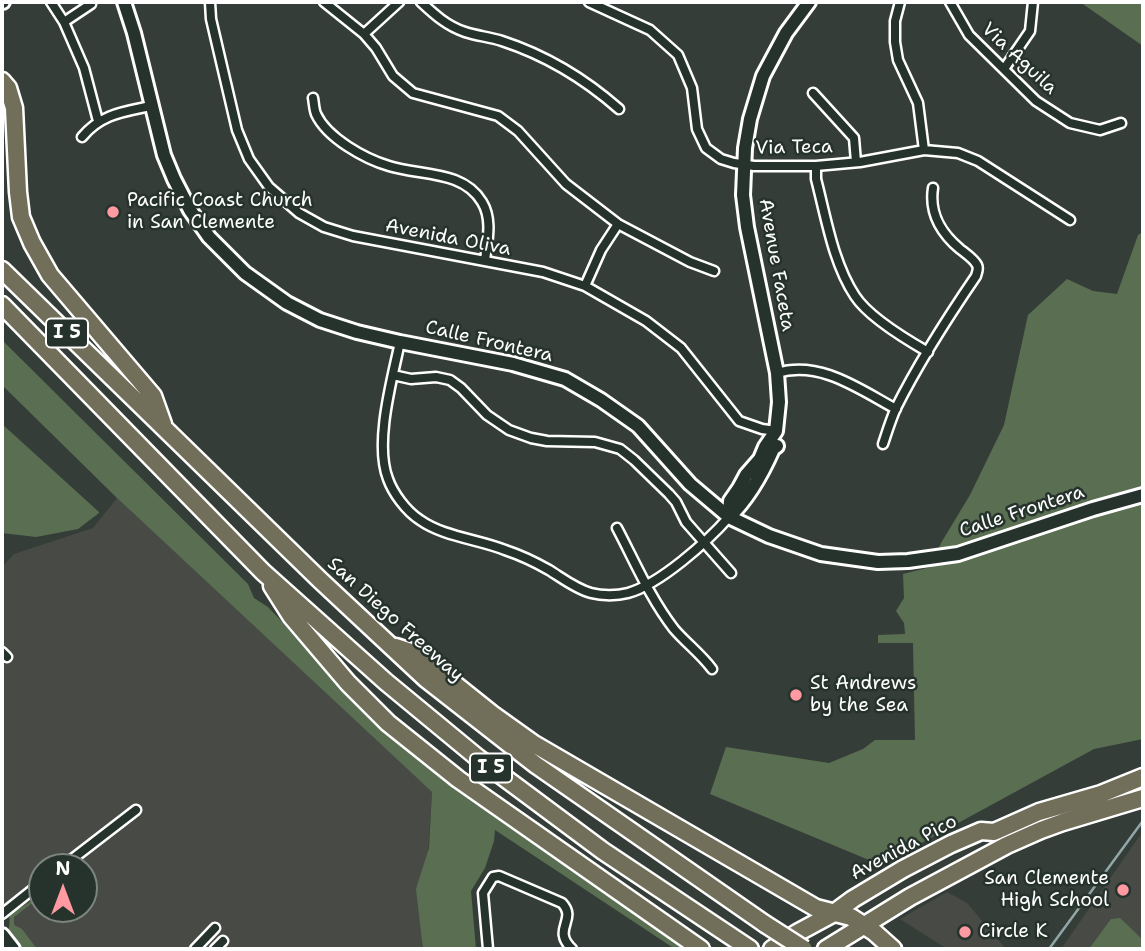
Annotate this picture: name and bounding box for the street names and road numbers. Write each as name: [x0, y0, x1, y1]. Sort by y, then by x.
street label: Via Aguila: [976, 18, 1062, 100]
street label: Via Teca: [755, 136, 833, 160]
street label: Avenue Faceta: [753, 197, 799, 333]
street label: Avenida Oliva: [383, 215, 513, 261]
street label: Calle Frontera: [423, 316, 555, 368]
road number: I 5: [46, 318, 88, 348]
street label: Calle Frontera: [957, 481, 1087, 543]
street label: San Diego Freeway: [322, 553, 468, 687]
road number: I 5: [470, 754, 512, 782]
street label: Avenida Pico: [847, 810, 961, 886]

